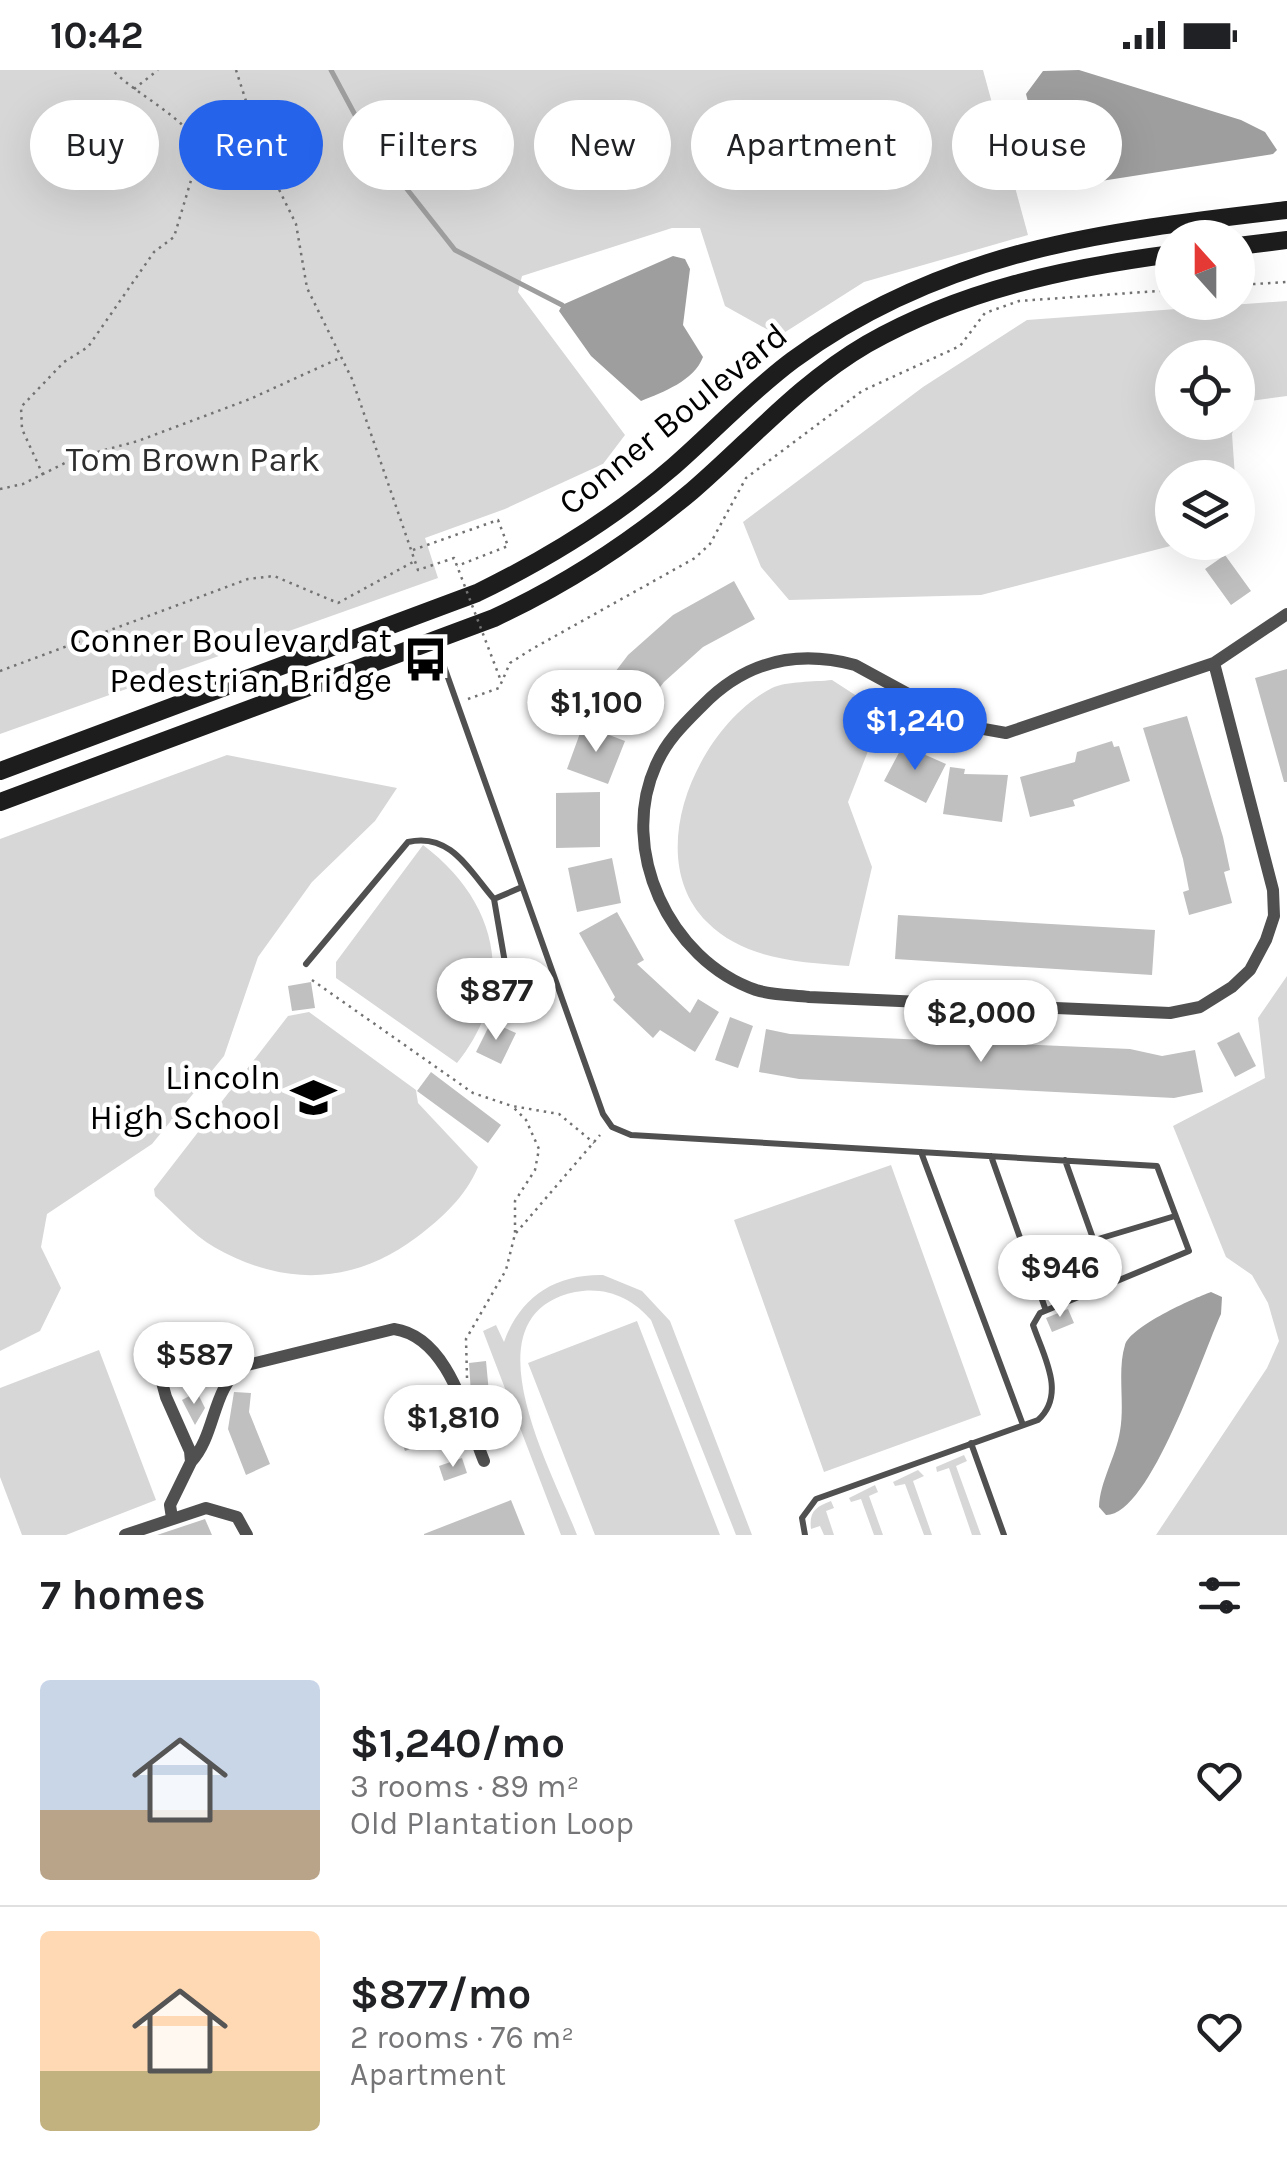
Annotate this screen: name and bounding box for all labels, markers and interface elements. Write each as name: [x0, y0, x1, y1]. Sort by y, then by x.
text: 10:42: [50, 13, 143, 58]
chip: Buy: [30, 100, 159, 190]
chip: Rent: [179, 100, 323, 190]
chip: Filters: [343, 100, 514, 190]
chip: New: [534, 100, 671, 190]
chip: Apartment: [691, 100, 932, 190]
chip: House: [952, 100, 1122, 190]
north arrow: [1155, 220, 1255, 320]
map controls: [1155, 220, 1255, 560]
street label: Conner Boulevard: [551, 314, 795, 524]
button: locate: [1155, 340, 1255, 440]
park label: Tom Brown Park: [66, 439, 320, 480]
button: layers: [1155, 460, 1255, 560]
place label: Conner Boulevard at Pedestrian Bridge: [69, 620, 392, 701]
bus stop icon: Conner Boulevard at Pedestrian Bridge: [401, 636, 449, 684]
pin: $1,100: [515, 670, 677, 755]
text: $1,100: [549, 684, 643, 721]
pin: $1,240: [834, 688, 996, 773]
text: $1,240: [865, 702, 965, 739]
pin: $877: [437, 958, 555, 1043]
text: $877: [459, 972, 533, 1009]
pin: $2,000: [900, 980, 1062, 1065]
text: $2,000: [926, 994, 1036, 1031]
place label: Lincoln High School: [90, 1057, 281, 1138]
school or university icon: Lincoln High School: [290, 1073, 338, 1121]
pin: $946: [1001, 1235, 1119, 1320]
text: $946: [1020, 1249, 1100, 1286]
pin: $587: [135, 1322, 253, 1407]
text: $587: [155, 1336, 233, 1373]
pin: $1,810: [372, 1385, 534, 1470]
text: $1,810: [406, 1399, 500, 1436]
icon: filters: [1192, 1568, 1247, 1623]
text: 7 homes: [40, 1570, 206, 1620]
text: $1,240/mo: [350, 1718, 565, 1768]
icon: home: [120, 1720, 240, 1840]
icon: heart: [1192, 1753, 1247, 1808]
text: 3 rooms · 89 m²: [350, 1768, 579, 1805]
text: Old Plantation Loop: [350, 1805, 634, 1842]
text: $877/mo: [350, 1969, 531, 2019]
icon: home: [120, 1971, 240, 2091]
icon: heart: [1192, 2004, 1247, 2059]
text: 2 rooms · 76 m²: [350, 2019, 574, 2056]
text: Apartment: [350, 2056, 506, 2093]

